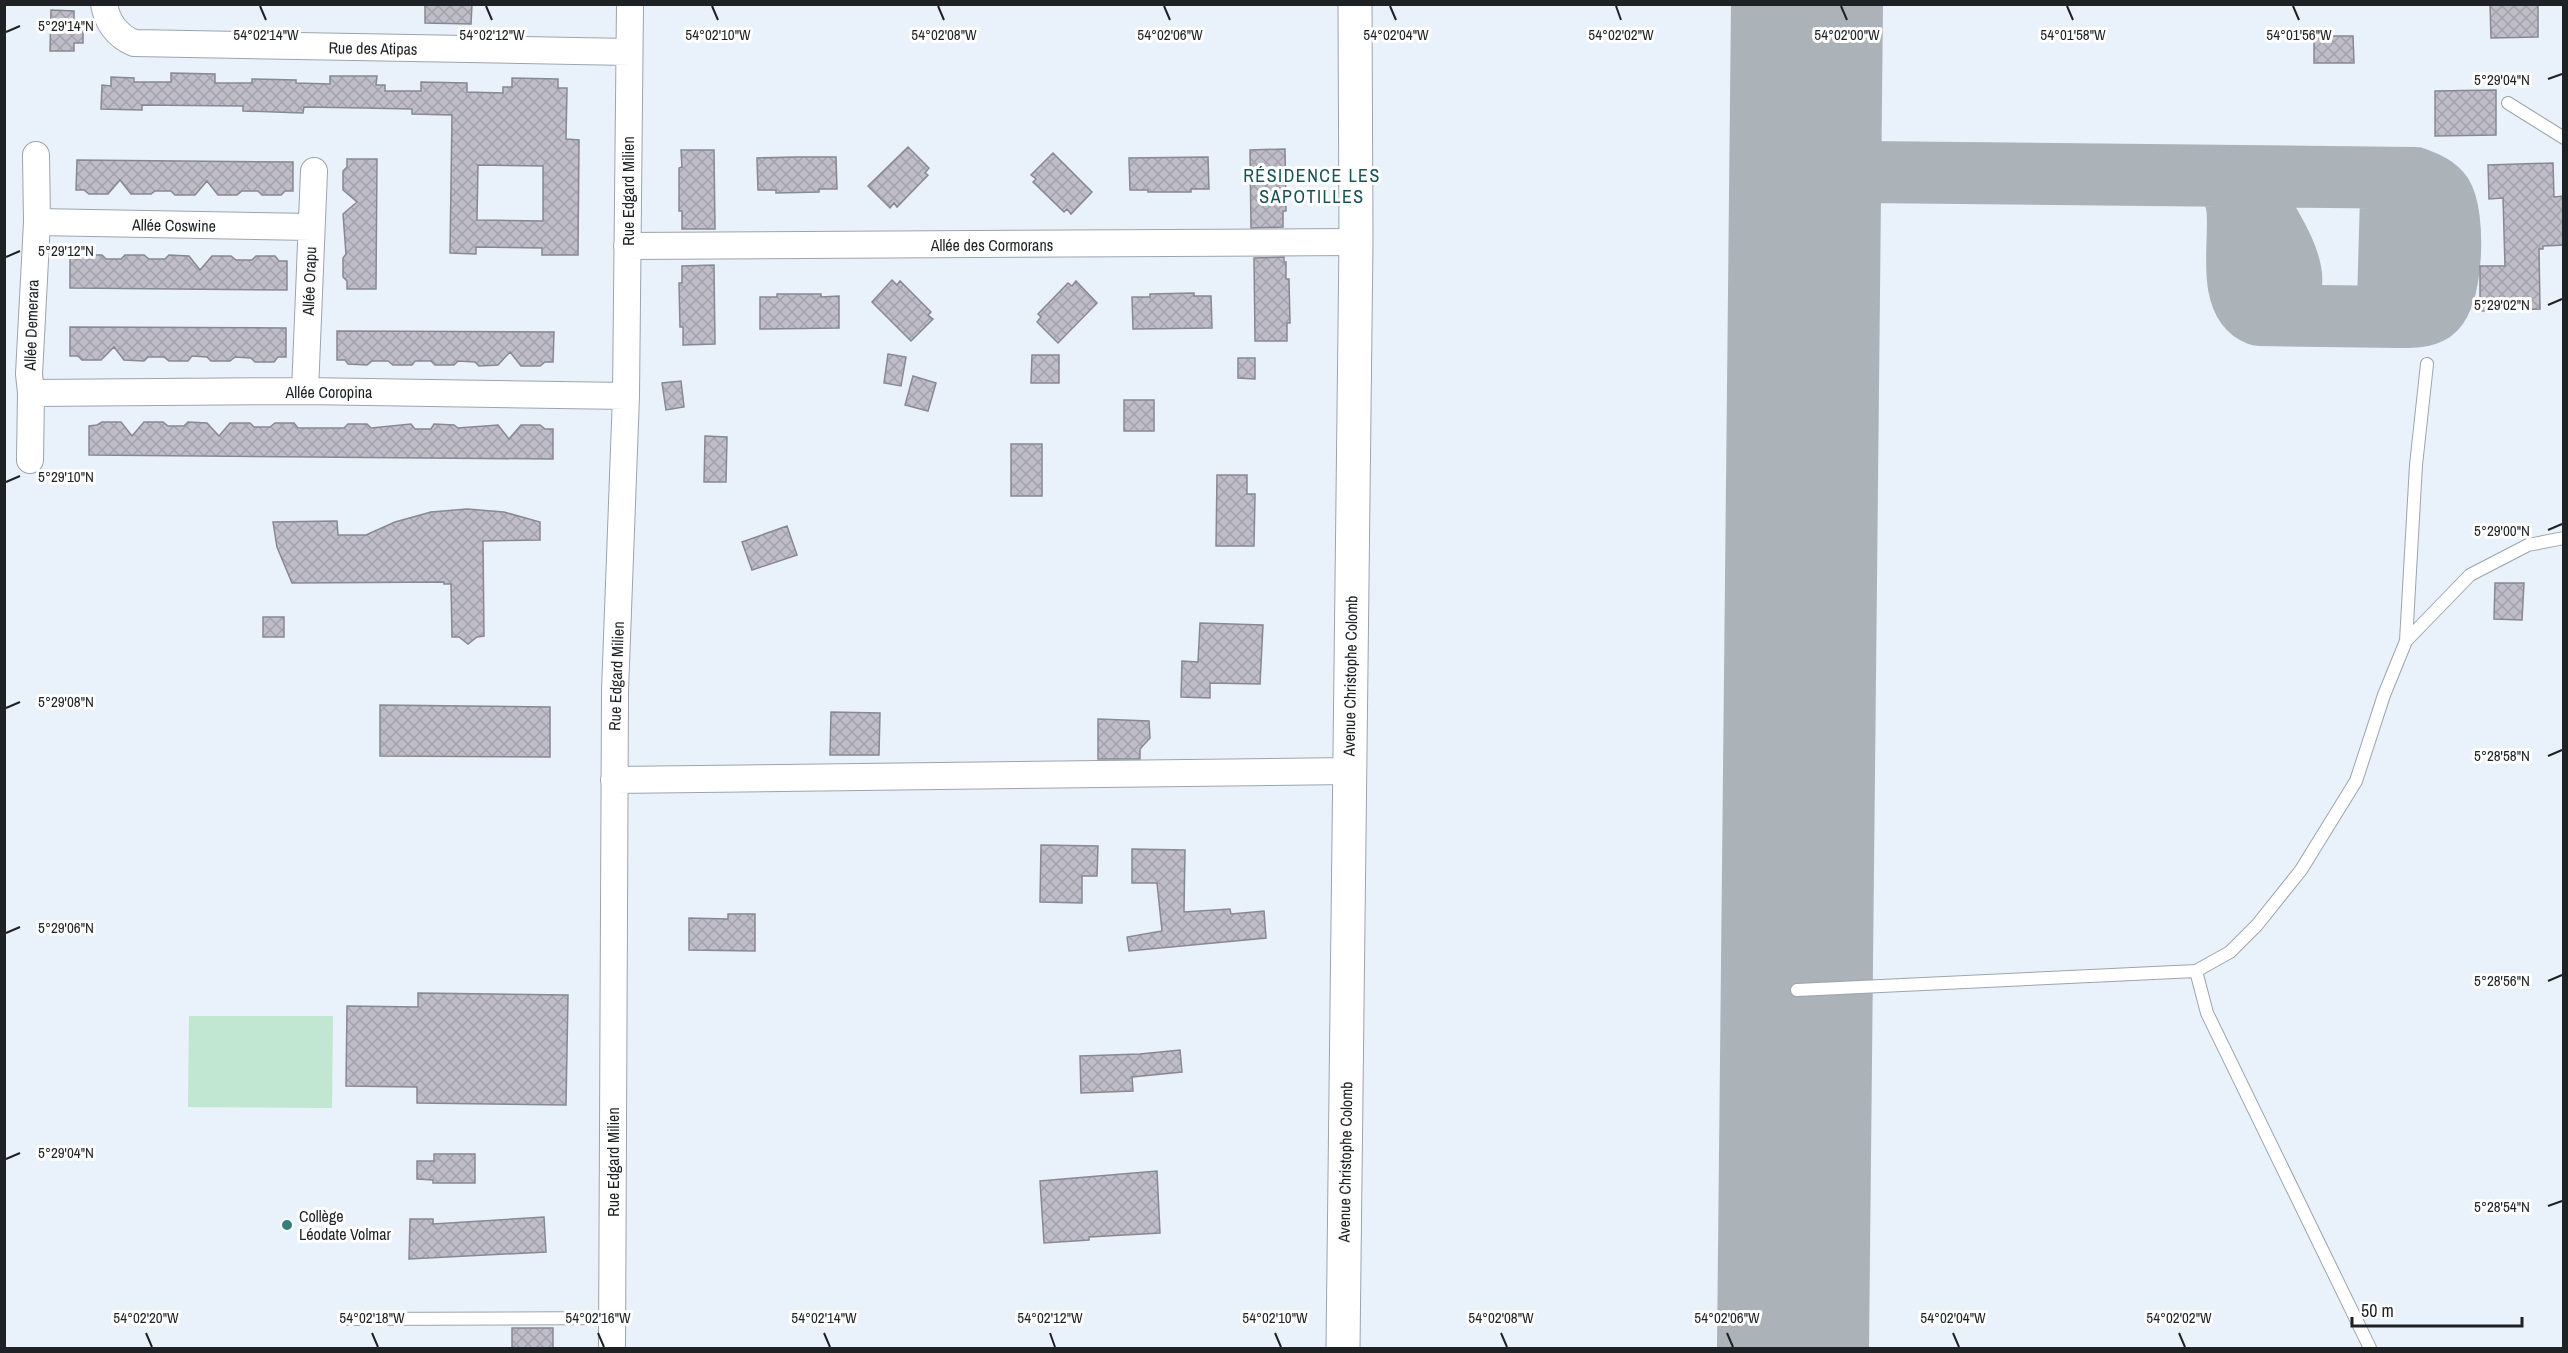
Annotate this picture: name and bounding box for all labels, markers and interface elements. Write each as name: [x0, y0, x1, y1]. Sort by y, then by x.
text: 5°29'14"N: [38, 15, 94, 36]
text: 54°02'14"W: [233, 24, 299, 45]
text: 54°02'12"W: [459, 24, 525, 45]
text: 54°02'10"W: [685, 24, 751, 45]
text: 54°02'08"W: [911, 24, 977, 45]
text: 54°02'06"W: [1137, 24, 1203, 45]
text: 54°02'04"W: [1363, 24, 1429, 45]
text: 54°02'02"W: [1588, 24, 1654, 45]
text: 54°02'00"W: [1814, 24, 1880, 45]
text: 54°01'58"W: [2040, 24, 2106, 45]
text: 54°01'56"W: [2266, 24, 2332, 45]
street label: Rue des Atipas: [328, 36, 418, 60]
text: 5°29'04"N: [2474, 69, 2530, 90]
street label: Rue Edgard Milien: [617, 136, 639, 246]
district label: RÉSIDENCE LES SAPOTILLES: [1243, 163, 1381, 209]
street label: Allée Coswine: [131, 213, 216, 237]
street label: Allée des Cormorans: [930, 234, 1053, 256]
text: 5°29'12"N: [38, 240, 94, 261]
street label: Allée Orapu: [297, 246, 321, 317]
street label: Allée Demerara: [18, 278, 44, 372]
text: 5°29'02"N: [2474, 294, 2530, 315]
street label: Allée Coropina: [285, 381, 373, 403]
text: 5°29'10"N: [38, 466, 94, 487]
text: 5°29'00"N: [2474, 520, 2530, 541]
street label: Avenue Christophe Colomb: [1338, 595, 1362, 758]
street label: Rue Edgard Milien: [603, 621, 629, 731]
text: 5°29'08"N: [38, 691, 94, 712]
text: 5°28'58"N: [2474, 745, 2530, 766]
text: 5°29'06"N: [38, 917, 94, 938]
text: 5°28'56"N: [2474, 970, 2530, 991]
street label: Avenue Christophe Colomb: [1333, 1081, 1357, 1244]
street label: Rue Edgard Milien: [602, 1107, 624, 1217]
text: 5°29'04"N: [38, 1142, 94, 1163]
text: 5°28'54"N: [2474, 1196, 2530, 1217]
place label: Collège Léodate Volmar: [299, 1205, 392, 1245]
marker: Collège Léodate Volmar: [280, 1218, 294, 1232]
scale bar: [2352, 1290, 2522, 1328]
text: 50 m: [2361, 1298, 2394, 1323]
text: 54°02'20"W: [113, 1307, 179, 1328]
text: 54°02'18"W: [339, 1307, 405, 1328]
text: 54°02'16"W: [565, 1307, 631, 1328]
text: 54°02'14"W: [791, 1307, 857, 1328]
text: 54°02'12"W: [1017, 1307, 1083, 1328]
text: 54°02'10"W: [1242, 1307, 1308, 1328]
text: 54°02'08"W: [1468, 1307, 1534, 1328]
text: 54°02'06"W: [1694, 1307, 1760, 1328]
text: 54°02'04"W: [1920, 1307, 1986, 1328]
text: 54°02'02"W: [2146, 1307, 2212, 1328]

